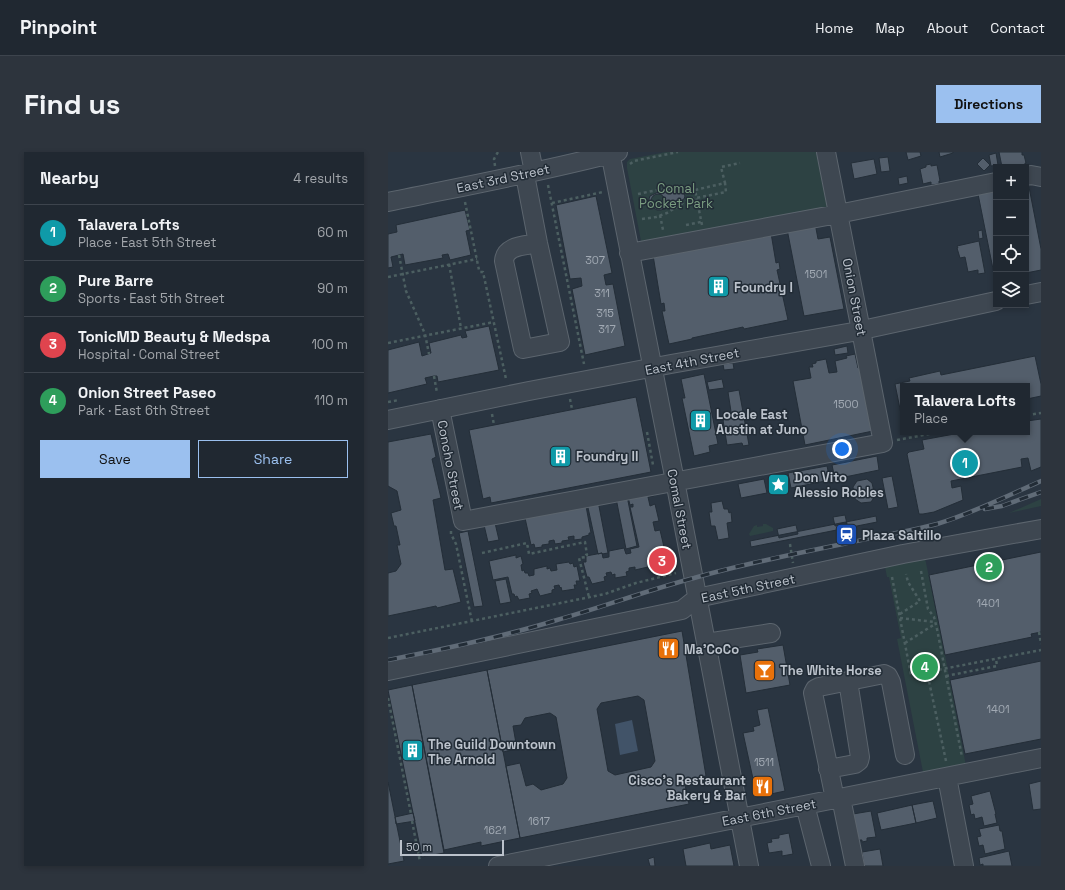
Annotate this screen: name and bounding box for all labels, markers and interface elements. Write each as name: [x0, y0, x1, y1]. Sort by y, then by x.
text: Pinpoint: [20, 15, 97, 40]
text: Home: [815, 19, 853, 37]
text: Map: [875, 19, 905, 37]
text: About: [927, 19, 968, 37]
text: Contact: [990, 19, 1045, 37]
button: Directions: [936, 85, 1041, 123]
text: Find us: [24, 86, 121, 122]
street label: East 3rd Street: [455, 160, 551, 197]
map controls: [993, 164, 1029, 308]
button: +: [993, 164, 1029, 200]
text: Nearby: [40, 167, 99, 189]
text: 4 results: [293, 170, 348, 187]
park label: Comal Pocket Park: [639, 180, 713, 212]
button: −: [993, 200, 1029, 236]
text: Talavera Lofts: [78, 215, 180, 234]
text: 1: [50, 224, 56, 241]
text: 60 m: [317, 224, 348, 241]
text: Place · East 5th Street: [78, 234, 216, 251]
button: locate: [993, 236, 1029, 272]
house number: 307: [585, 253, 605, 267]
street label: Onion Street: [839, 257, 870, 337]
house number: 1501: [805, 267, 827, 281]
text: Pure Barre: [78, 271, 153, 290]
button: layers: [993, 272, 1029, 308]
building icon: Foundry I: [706, 274, 732, 300]
place label: Foundry I: [734, 279, 793, 296]
text: 2: [49, 280, 57, 297]
text: 90 m: [317, 280, 348, 297]
house number: 311: [594, 286, 610, 300]
text: Sports · East 5th Street: [78, 290, 225, 307]
house number: 315: [596, 306, 614, 320]
house number: 317: [598, 322, 616, 336]
text: TonicMD Beauty & Medspa: [78, 327, 270, 346]
text: 3: [49, 336, 57, 353]
text: 100 m: [311, 336, 348, 353]
street label: East 4th Street: [643, 344, 741, 379]
text: Hospital · Comal Street: [78, 346, 220, 363]
text: Onion Street Paseo: [78, 383, 216, 402]
popup: [900, 383, 1030, 435]
text: Talavera Lofts: [914, 391, 1016, 410]
text: 4: [49, 392, 57, 409]
text: 110 m: [314, 392, 348, 409]
house number: 1500: [833, 397, 859, 411]
text: Park · East 6th Street: [78, 402, 210, 419]
place label: Locale East Austin at Juno: [716, 406, 807, 438]
building icon: Locale East Austin at Juno: [687, 408, 713, 434]
text: Place: [914, 410, 948, 427]
street label: Concho Street: [433, 419, 468, 511]
your location: [832, 439, 852, 459]
button: Save: [40, 440, 190, 478]
button: Share: [198, 440, 348, 478]
building icon: Foundry II: [548, 443, 574, 469]
place label: Foundry II: [576, 448, 638, 465]
pin: 1: [952, 448, 978, 478]
street label: Comal Street: [663, 468, 696, 551]
place label: Don Vito Alessio Robles: [794, 469, 884, 501]
place icon: Don Vito Alessio Robles: [765, 471, 791, 497]
station icon: Plaza Saltillo: [834, 522, 860, 548]
place label: Plaza Saltillo: [862, 527, 942, 544]
pin: 3: [649, 546, 675, 576]
pin: 2: [976, 552, 1002, 582]
street label: East 5th Street: [700, 570, 797, 607]
house number: 1401: [976, 596, 1000, 610]
restaurant icon: Ma'CoCo: [656, 636, 682, 662]
place label: Ma'CoCo: [684, 641, 739, 658]
pin: 4: [912, 652, 938, 682]
bar icon: The White Horse: [752, 657, 778, 683]
place label: The White Horse: [780, 662, 882, 679]
house number: 1401: [986, 702, 1010, 716]
place label: The Guild Downtown The Arnold: [428, 736, 556, 768]
building icon: The Guild Downtown The Arnold: [400, 738, 426, 764]
house number: 1511: [754, 755, 774, 769]
place label: Cisco's Restaurant Bakery & Bar: [628, 772, 746, 804]
restaurant icon: Cisco's Restaurant Bakery & Bar: [749, 774, 775, 800]
street label: East 6th Street: [720, 795, 818, 830]
house number: 1617: [528, 814, 550, 828]
house number: 1621: [484, 823, 506, 837]
scale bar: [400, 838, 504, 857]
text: 50 m: [406, 840, 432, 854]

